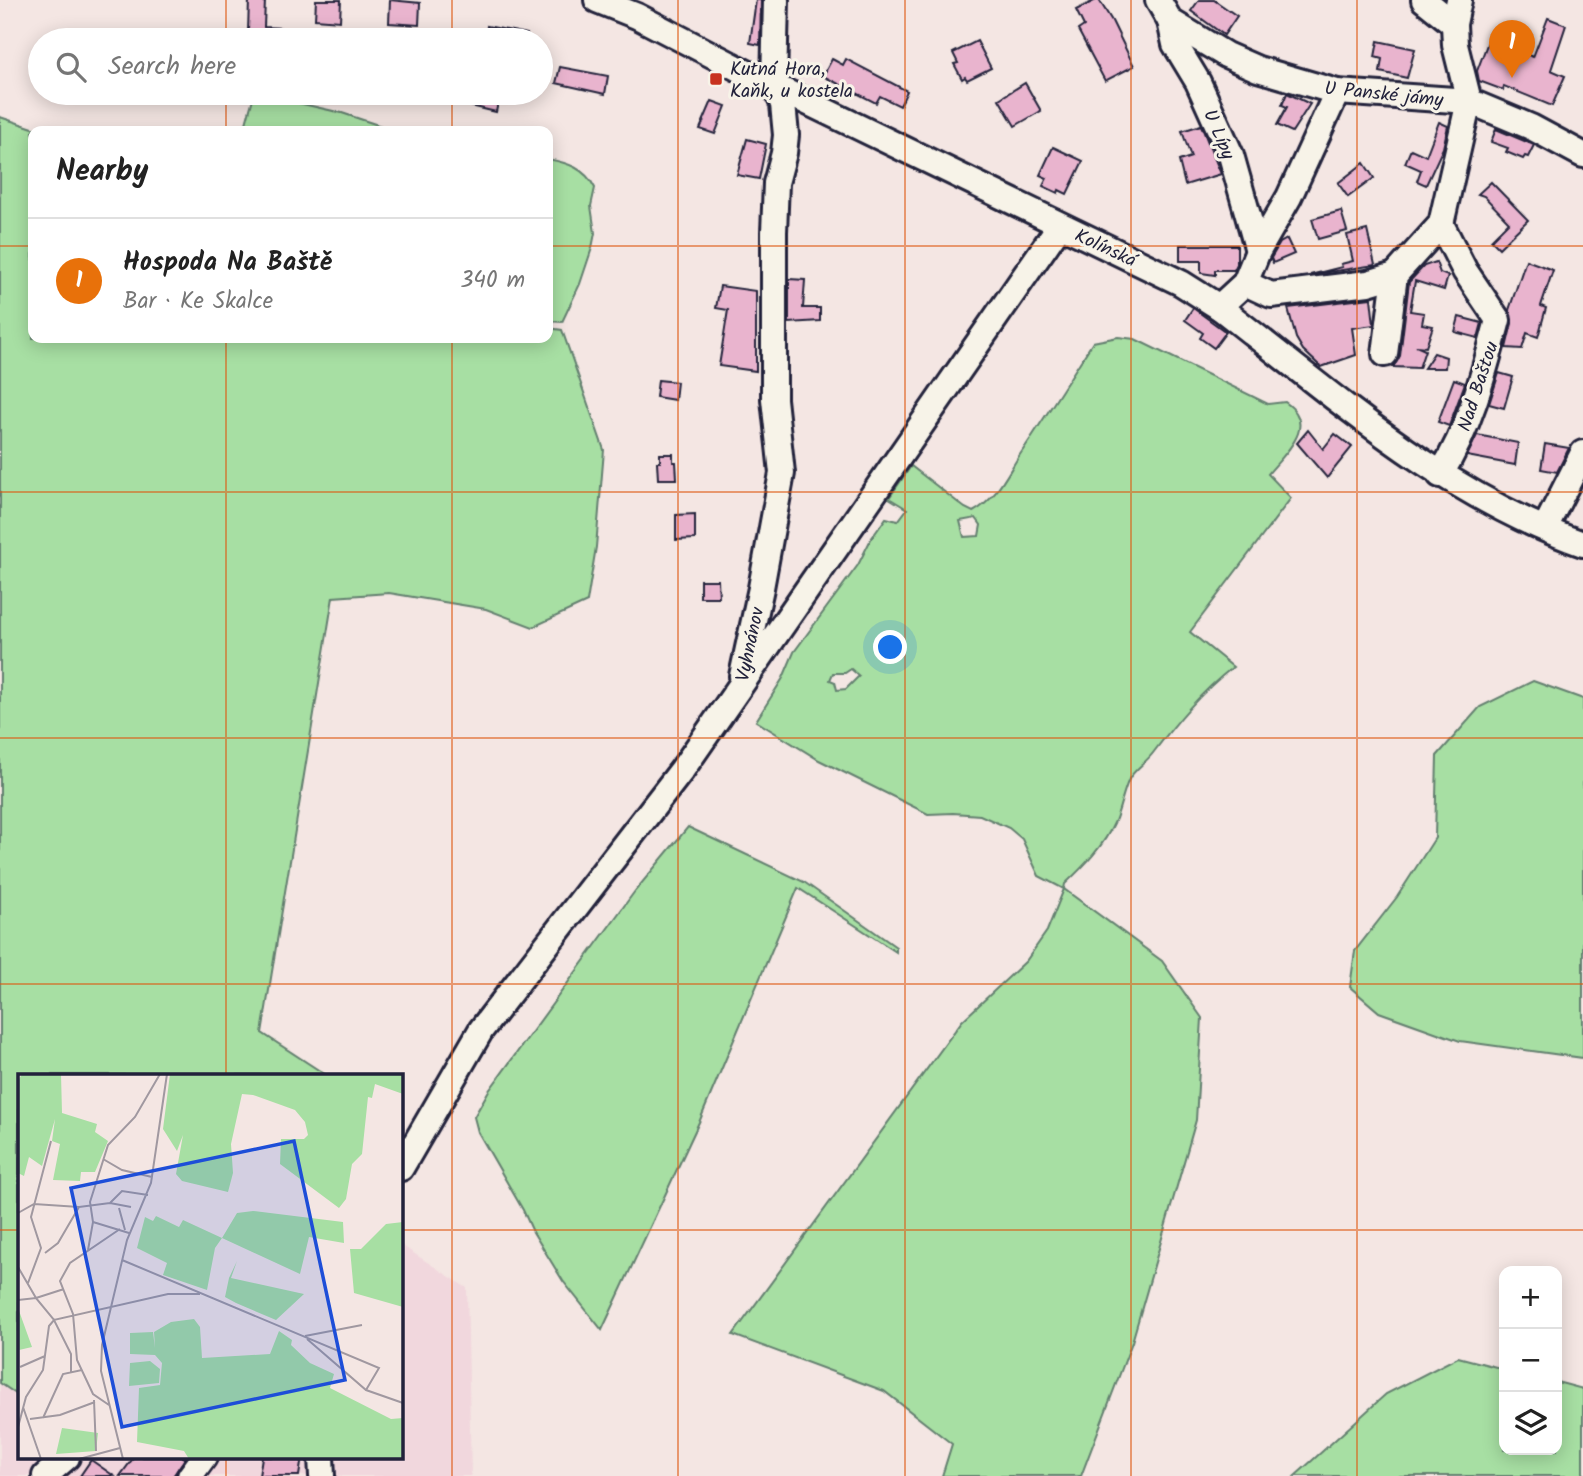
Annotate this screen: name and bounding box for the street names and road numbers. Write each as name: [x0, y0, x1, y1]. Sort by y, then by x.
street label: U Panské jámy: [1323, 74, 1446, 116]
street label: U Lípy: [1194, 105, 1243, 166]
street label: Kolínská: [1069, 221, 1143, 277]
street label: Nad Baštou: [1450, 338, 1508, 436]
street label: Vyhnánov: [728, 604, 774, 684]

